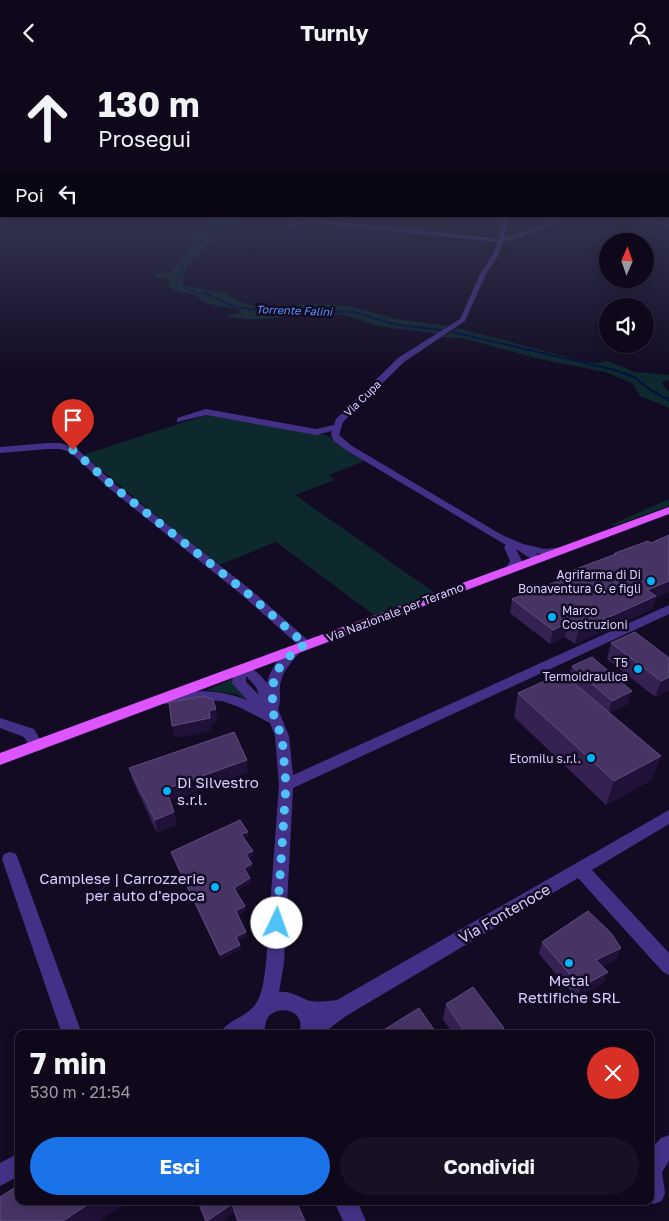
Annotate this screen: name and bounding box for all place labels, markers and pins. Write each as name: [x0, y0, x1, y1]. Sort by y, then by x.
pin: [52, 399, 94, 450]
place label: Agrifarma di Di Bonaventura G. e figli: [518, 567, 641, 596]
marker: Agrifarma di Di Bonaventura G. e figli: [645, 575, 657, 587]
place label: Marco Costruzioni: [562, 603, 628, 632]
marker: Marco Costruzioni: [546, 611, 558, 623]
place label: T5 Termoidraulica: [543, 655, 628, 684]
marker: T5 Termoidraulica: [632, 663, 644, 675]
place label: Etomilu s.r.l.: [509, 751, 581, 766]
marker: Etomilu s.r.l.: [585, 752, 597, 764]
place label: Di Silvestro s.r.l.: [177, 773, 259, 808]
marker: Di Silvestro s.r.l.: [161, 785, 173, 797]
place label: Camplese | Carrozzerie per auto d'epoca: [39, 869, 205, 904]
marker: Camplese | Carrozzerie per auto d'epoca: [209, 881, 221, 893]
marker: Metal Rettifiche SRL: [563, 957, 575, 969]
place label: Metal Rettifiche SRL: [518, 971, 621, 1006]

